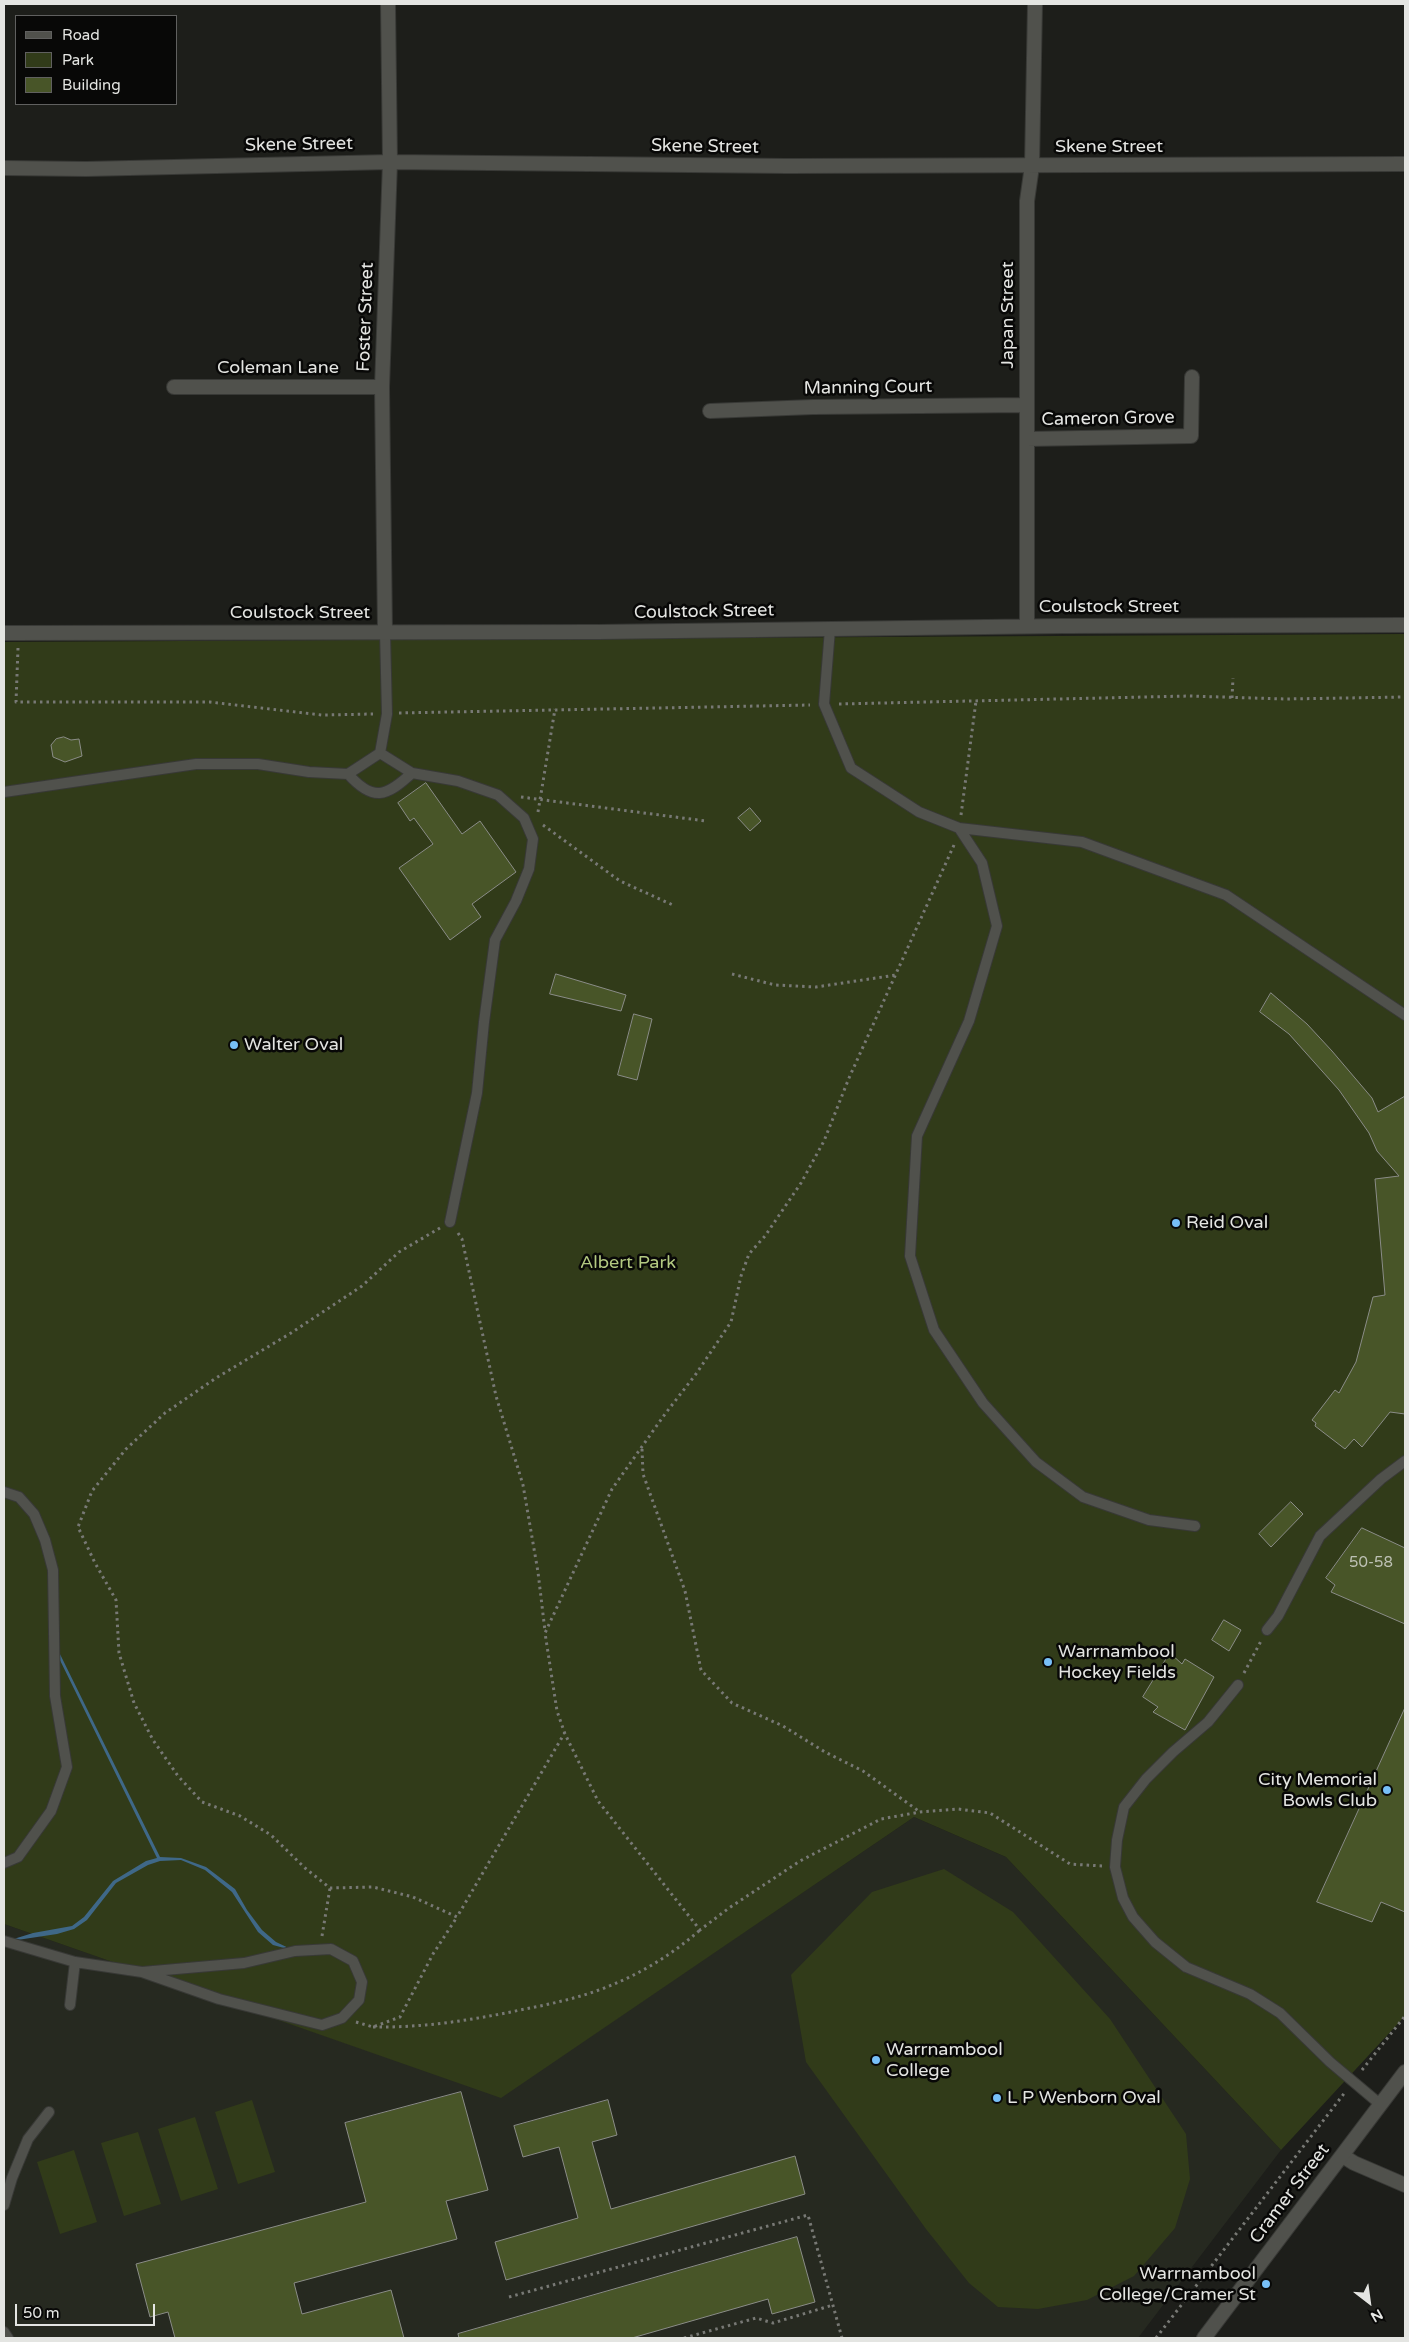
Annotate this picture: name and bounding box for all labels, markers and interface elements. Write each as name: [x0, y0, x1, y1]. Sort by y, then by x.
legend: [15, 15, 178, 105]
text: Road: [62, 26, 100, 44]
text: Park: [62, 51, 94, 69]
text: Building: [62, 76, 121, 94]
street label: Skene Street: [245, 133, 353, 157]
street label: Skene Street: [651, 135, 759, 159]
street label: Skene Street: [1055, 136, 1163, 158]
street label: Japan Street: [997, 261, 1019, 369]
street label: Foster Street: [353, 262, 379, 372]
street label: Coleman Lane: [217, 357, 339, 379]
street label: Manning Court: [803, 376, 933, 400]
street label: Cameron Grove: [1041, 407, 1175, 431]
street label: Coulstock Street: [1039, 596, 1179, 618]
street label: Coulstock Street: [634, 600, 774, 624]
street label: Coulstock Street: [230, 602, 370, 624]
place label: Walter Oval: [244, 1034, 343, 1056]
marker: Walter Oval: [228, 1039, 240, 1051]
place label: Reid Oval: [1186, 1212, 1268, 1234]
marker: Reid Oval: [1170, 1217, 1182, 1229]
park label: Albert Park: [580, 1252, 676, 1274]
house number: 50-58: [1349, 1554, 1393, 1572]
place label: Warrnambool Hockey Fields: [1058, 1641, 1176, 1684]
marker: Warrnambool Hockey Fields: [1042, 1656, 1054, 1668]
place label: City Memorial Bowls Club: [1258, 1769, 1377, 1812]
marker: City Memorial Bowls Club: [1381, 1784, 1393, 1796]
place label: Warrnambool College: [886, 2039, 1003, 2082]
marker: Warrnambool College: [870, 2054, 882, 2066]
place label: L P Wenborn Oval: [1007, 2087, 1161, 2109]
marker: L P Wenborn Oval: [991, 2092, 1003, 2104]
street label: Cramer Street: [1246, 2140, 1334, 2248]
place label: Warrnambool College/Cramer St: [1099, 2263, 1256, 2306]
north arrow: [1344, 2277, 1394, 2327]
marker: Warrnambool College/Cramer St: [1260, 2278, 1272, 2290]
scale bar: [18, 2294, 158, 2326]
text: 50 m: [23, 2304, 60, 2322]
text: N: [1368, 2305, 1386, 2326]

